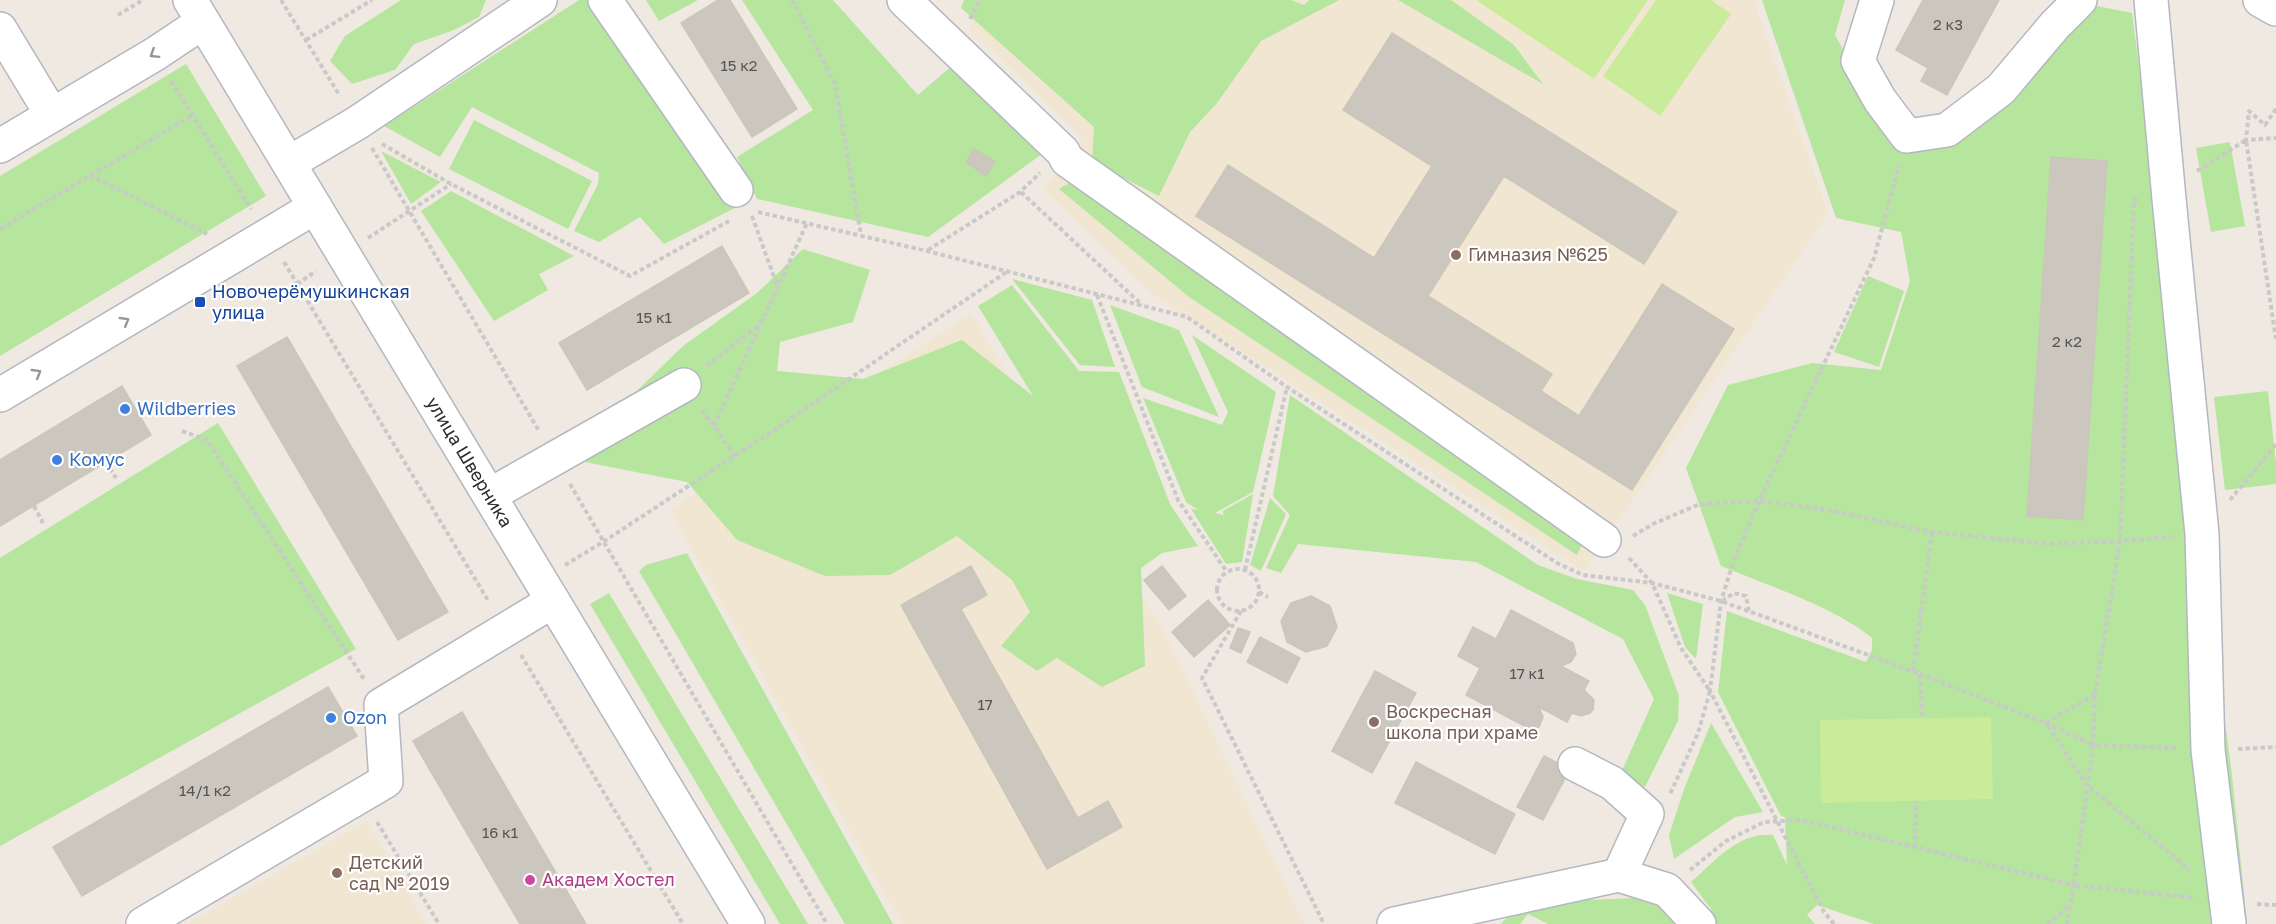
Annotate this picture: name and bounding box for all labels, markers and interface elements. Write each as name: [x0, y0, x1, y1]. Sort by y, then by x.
house number: 2 к3: [1933, 15, 1963, 33]
one-way arrow: [150, 46, 160, 58]
house number: 15 к2: [720, 56, 758, 74]
place label: Гимназия №625: [1468, 243, 1608, 265]
marker: Гимназия №625: [1449, 248, 1463, 262]
place label: Новочерёмушкинская улица: [212, 280, 410, 323]
marker: Новочерёмушкинская улица: [193, 295, 207, 309]
house number: 15 к1: [636, 308, 672, 326]
one-way arrow: [119, 316, 129, 328]
house number: 2 к2: [2052, 332, 2082, 350]
one-way arrow: [31, 368, 41, 380]
street label: улица Шверника: [422, 392, 518, 531]
place label: Wildberries: [137, 397, 236, 419]
marker: Wildberries: [118, 402, 132, 416]
place label: Комус: [69, 448, 125, 470]
marker: Комус: [50, 453, 64, 467]
house number: 17 к1: [1510, 664, 1544, 682]
house number: 17: [977, 695, 993, 713]
place label: Воскресная школа при храме: [1386, 700, 1538, 743]
place label: Ozon: [343, 706, 387, 728]
marker: Ozon: [324, 711, 338, 725]
marker: Воскресная школа при храме: [1367, 715, 1381, 729]
house number: 14/1 к2: [179, 781, 231, 799]
house number: 16 к1: [482, 823, 518, 841]
place label: Детский сад № 2019: [349, 851, 450, 894]
marker: Детский сад № 2019: [330, 866, 344, 880]
place label: Академ Хостел: [542, 868, 675, 890]
marker: Академ Хостел: [523, 873, 537, 887]

